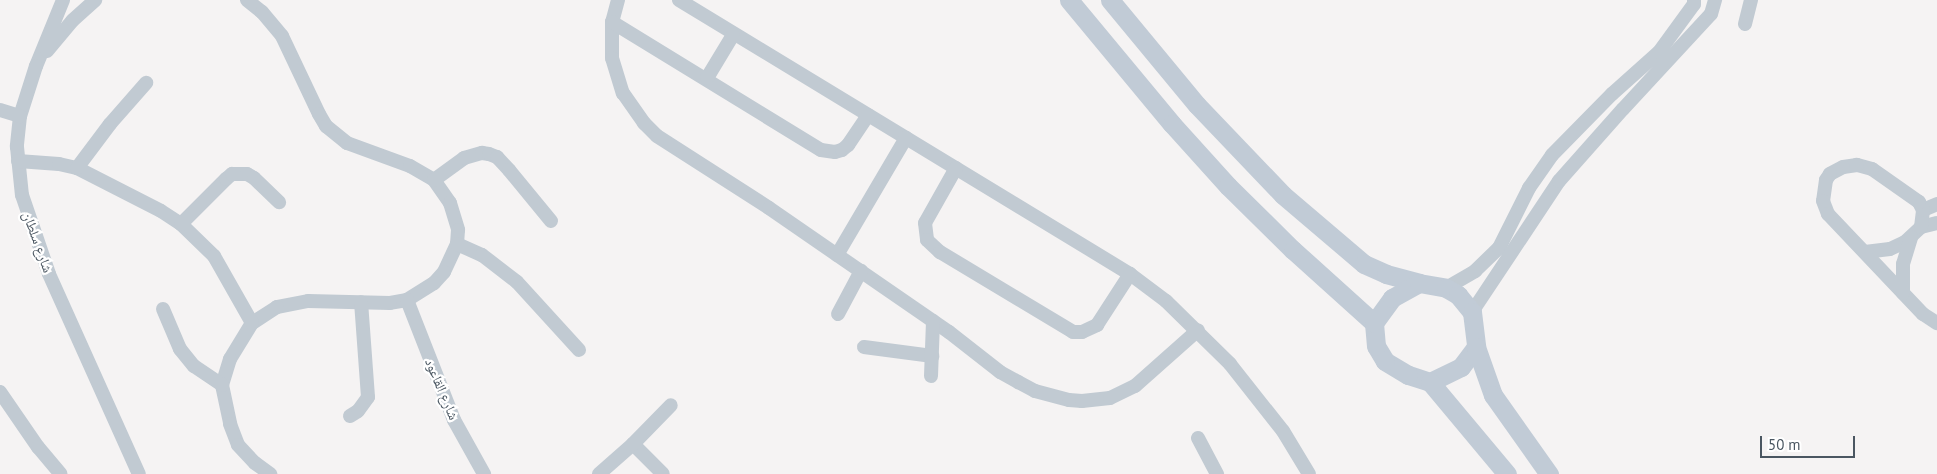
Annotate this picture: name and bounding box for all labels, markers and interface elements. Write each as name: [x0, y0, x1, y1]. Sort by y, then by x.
street label: شارع سلطان: [19, 209, 57, 275]
street label: شارع القاعود: [422, 356, 462, 422]
scale bar: [1762, 426, 1857, 458]
text: 50 m: [1768, 435, 1801, 454]

